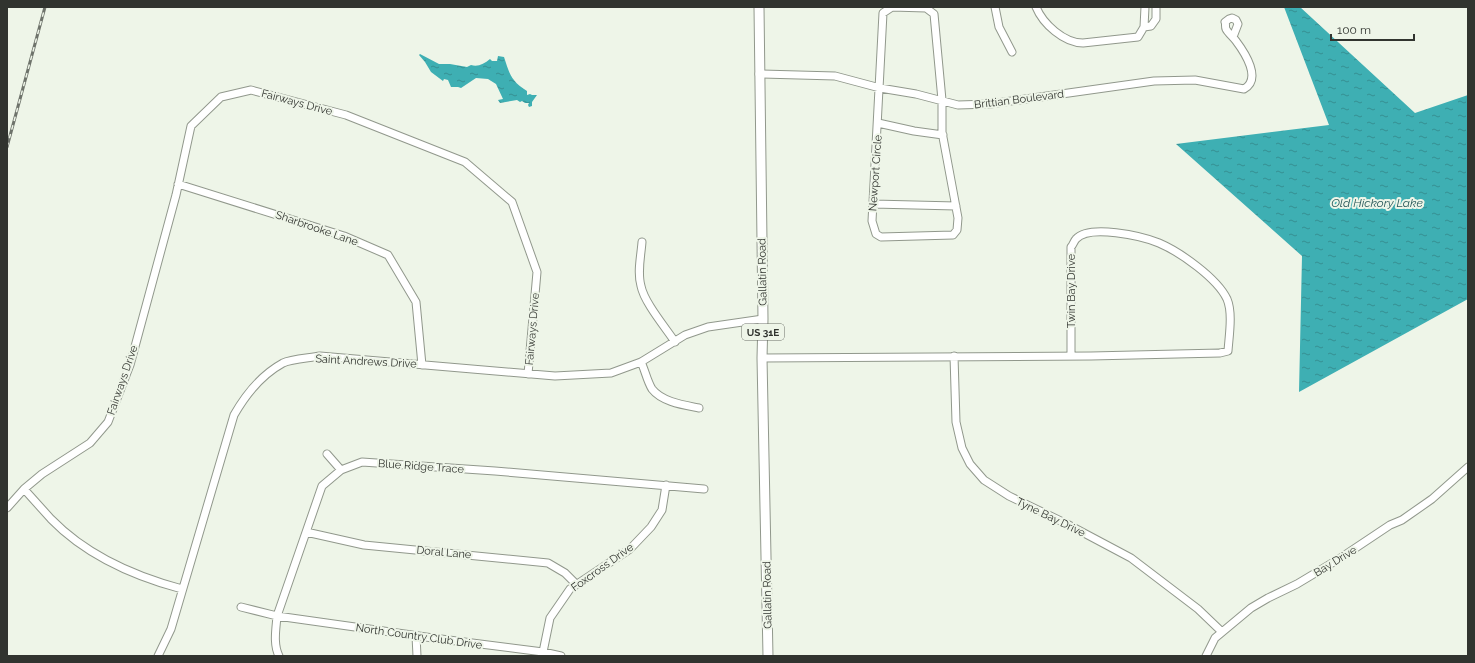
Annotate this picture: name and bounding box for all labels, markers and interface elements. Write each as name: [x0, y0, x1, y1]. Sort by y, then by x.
scale bar: [1331, 16, 1414, 42]
text: 100 m: [1337, 23, 1371, 37]
street label: Fairways Drive: [260, 87, 334, 118]
street label: Brittian Boulevard: [973, 88, 1065, 111]
street label: Newport Circle: [866, 134, 885, 212]
water label: Old Hickory Lake: [1331, 196, 1423, 210]
street label: Sharbrooke Lane: [274, 208, 360, 249]
street label: Gallatin Road: [755, 238, 770, 306]
street label: Twin Bay Drive: [1065, 253, 1078, 328]
street label: Fairways Drive: [523, 292, 542, 366]
road number: US 31E: [742, 324, 784, 340]
street label: Fairways Drive: [104, 343, 141, 417]
street label: Saint Andrews Drive: [315, 352, 417, 371]
street label: Blue Ridge Trace: [378, 457, 465, 476]
street label: Tyne Bay Drive: [1014, 495, 1088, 540]
street label: Foxcross Drive: [569, 540, 636, 594]
street label: Bay Drive: [1312, 543, 1359, 580]
street label: Doral Lane: [416, 544, 472, 561]
street label: Gallatin Road: [760, 561, 775, 629]
street label: North Country Club Drive: [355, 621, 484, 652]

